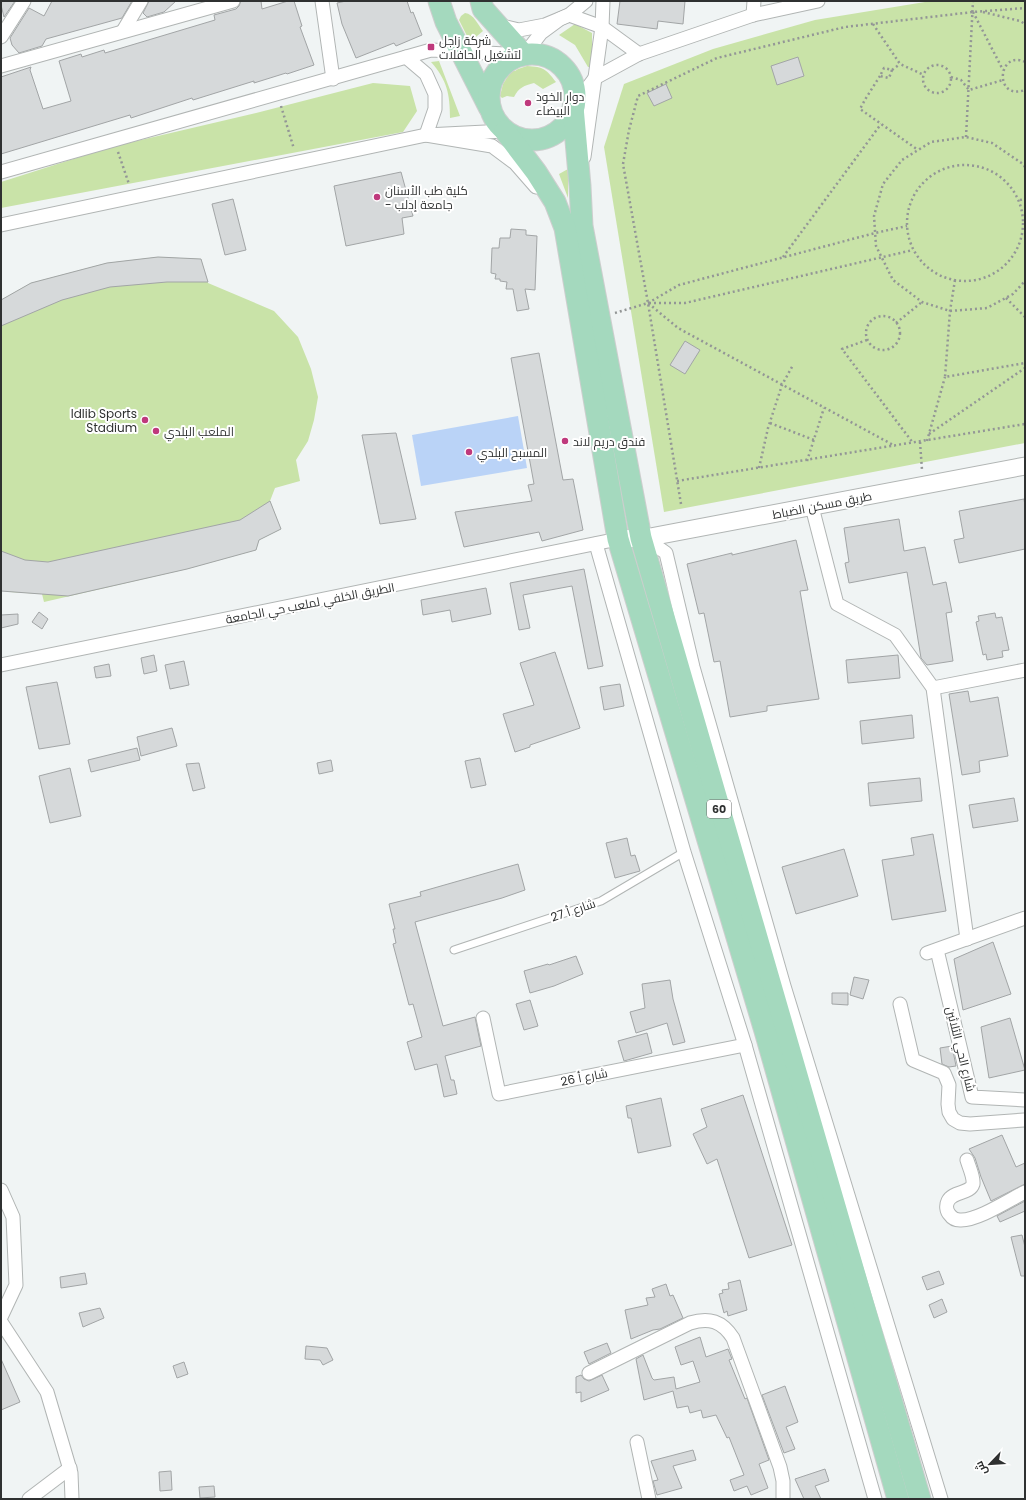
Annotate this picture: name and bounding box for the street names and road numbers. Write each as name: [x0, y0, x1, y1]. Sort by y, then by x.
street label: طريق مسكن الضباط: [771, 487, 873, 523]
street label: الطريق الخلفي لملعب حي الجامعة: [224, 578, 396, 630]
road number: 60: [707, 800, 731, 818]
street label: شارع أ 27: [548, 894, 598, 926]
street label: شارع الحي الثلاثين: [940, 1005, 980, 1094]
street label: شارع أ 26: [559, 1064, 609, 1090]

